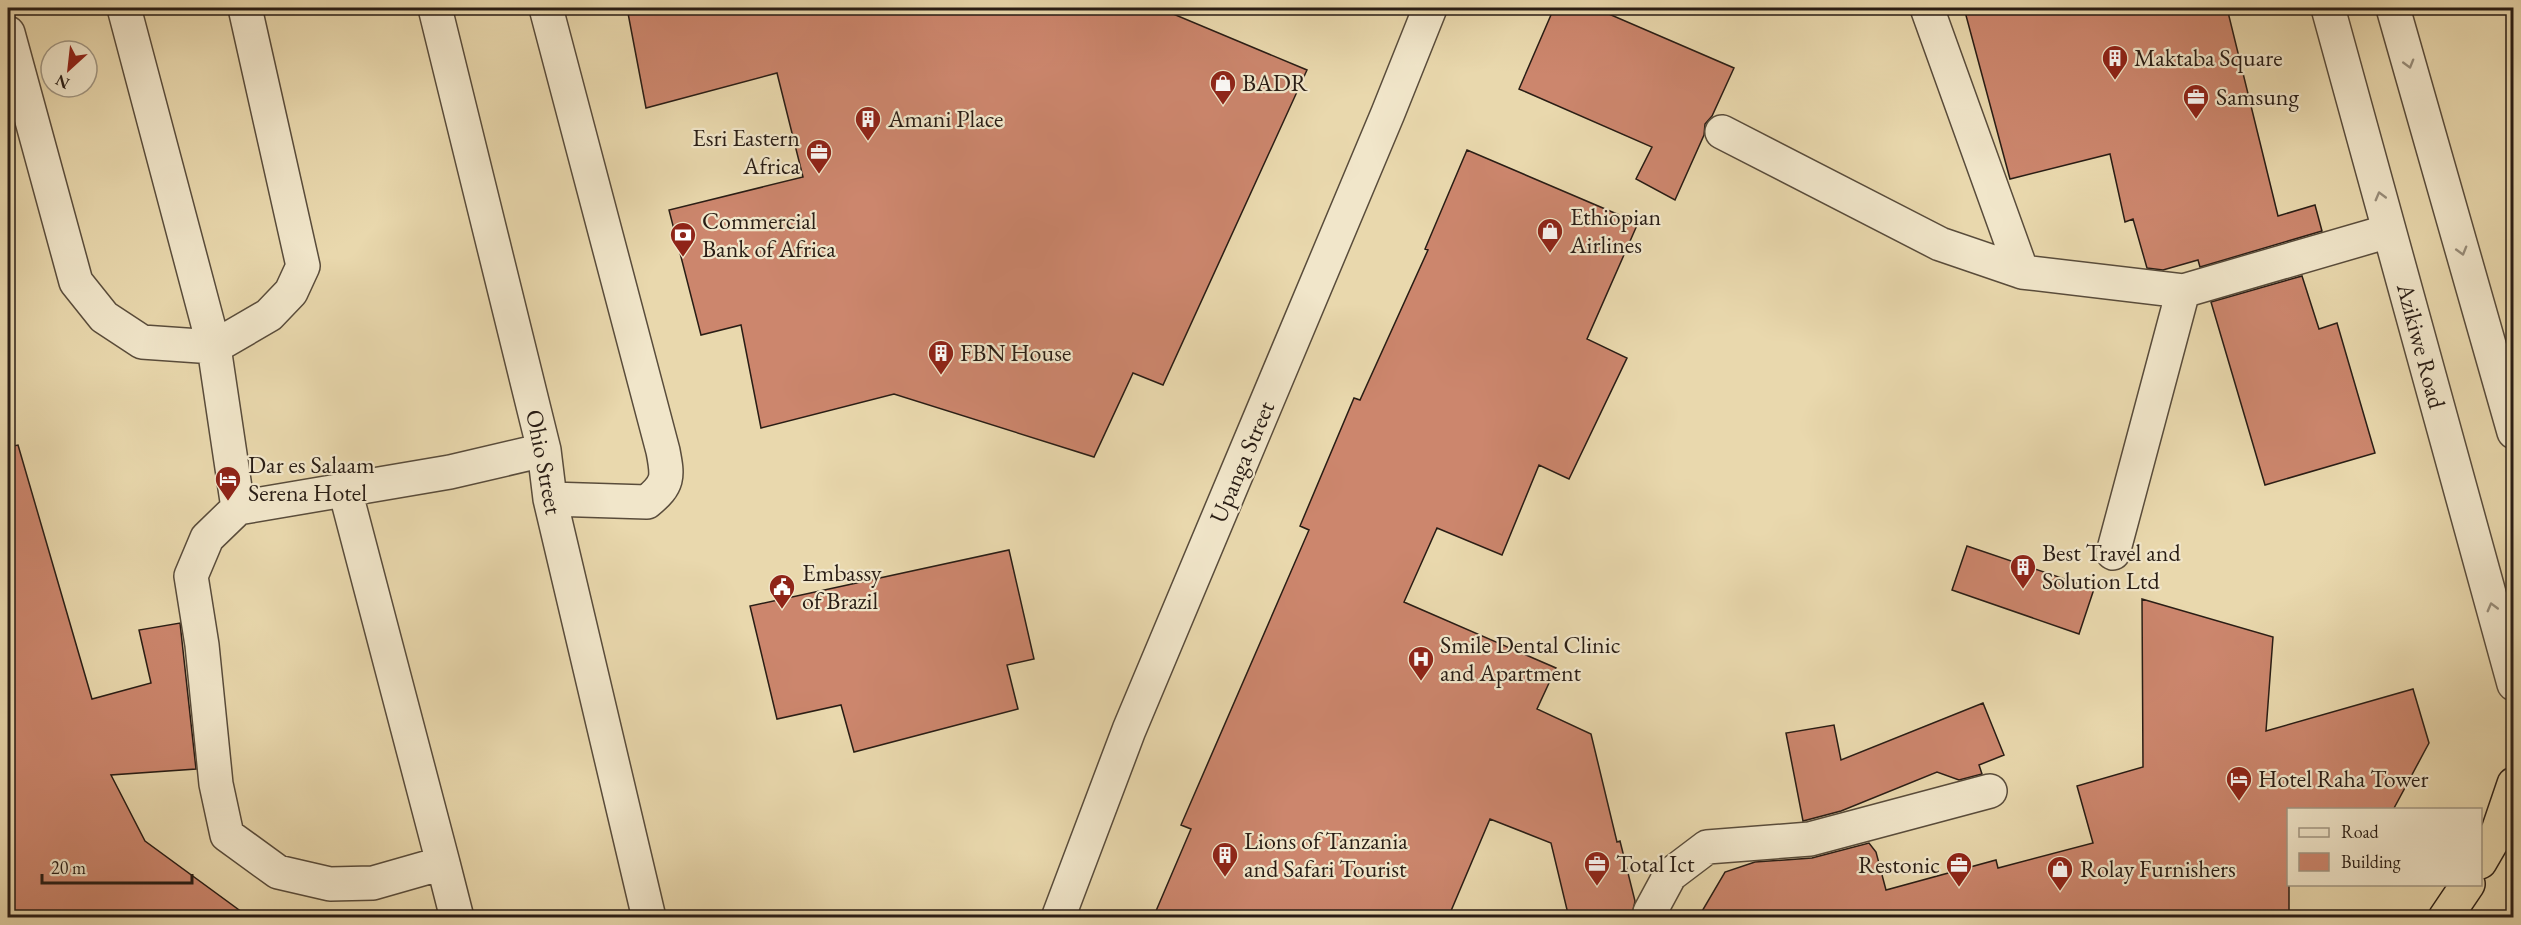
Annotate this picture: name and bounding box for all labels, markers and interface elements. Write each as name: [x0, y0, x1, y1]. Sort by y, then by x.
north arrow: [39, 39, 99, 99]
place label: Maktaba Square: [2134, 42, 2283, 73]
building icon: Maktaba Square: [2100, 43, 2130, 81]
one-way arrow: [2402, 58, 2414, 69]
place label: BADR: [1242, 67, 1309, 98]
shop icon: BADR: [1208, 68, 1238, 106]
text: N: [52, 70, 73, 94]
place label: Samsung: [2216, 81, 2299, 112]
office icon: Samsung: [2181, 82, 2211, 120]
place label: Amani Place: [887, 103, 1003, 134]
building icon: Amani Place: [853, 104, 883, 142]
place label: Esri Eastern Africa: [692, 122, 800, 181]
office icon: Esri Eastern Africa: [804, 137, 834, 175]
one-way arrow: [2374, 191, 2387, 201]
place label: Ethiopian Airlines: [1569, 201, 1662, 260]
place label: Commercial Bank of Africa: [702, 205, 836, 264]
shop icon: Ethiopian Airlines: [1535, 216, 1565, 254]
bank icon: Commercial Bank of Africa: [668, 220, 698, 258]
one-way arrow: [2455, 245, 2467, 256]
street label: Azikiwe Road: [2390, 279, 2453, 413]
place label: FBN House: [960, 337, 1071, 368]
building icon: FBN House: [926, 338, 956, 376]
street label: Upanga Street: [1202, 396, 1281, 527]
street label: Ohio Street: [519, 407, 570, 517]
place label: Dar es Salaam Serena Hotel: [248, 449, 375, 508]
hotel icon: Dar es Salaam Serena Hotel: [213, 464, 243, 502]
place label: Best Travel and Solution Ltd: [2042, 537, 2181, 596]
building icon: Best Travel and Solution Ltd: [2008, 552, 2038, 590]
place label: Embassy of Brazil: [802, 557, 882, 616]
public building icon: Embassy of Brazil: [767, 572, 797, 610]
one-way arrow: [2487, 602, 2500, 612]
place label: Smile Dental Clinic and Apartment: [1440, 629, 1620, 688]
hospital icon: Smile Dental Clinic and Apartment: [1406, 644, 1436, 682]
place label: Hotel Raha Tower: [2258, 763, 2429, 794]
hotel icon: Hotel Raha Tower: [2224, 764, 2254, 802]
legend: [2287, 808, 2482, 886]
text: Road: [2341, 820, 2380, 843]
place label: Lions of Tanzania and Safari Tourist: [1244, 825, 1408, 884]
building icon: Lions of Tanzania and Safari Tourist: [1210, 840, 1240, 878]
scale bar: [42, 847, 192, 885]
place label: Total Ict: [1616, 848, 1695, 879]
office icon: Total Ict: [1582, 849, 1612, 887]
place label: Restonic: [1858, 849, 1940, 880]
office icon: Restonic: [1944, 850, 1974, 888]
text: Building: [2341, 850, 2401, 873]
place label: Rolay Furnishers: [2080, 853, 2236, 884]
shop icon: Rolay Furnishers: [2045, 854, 2075, 892]
text: 20 m: [51, 856, 86, 879]

